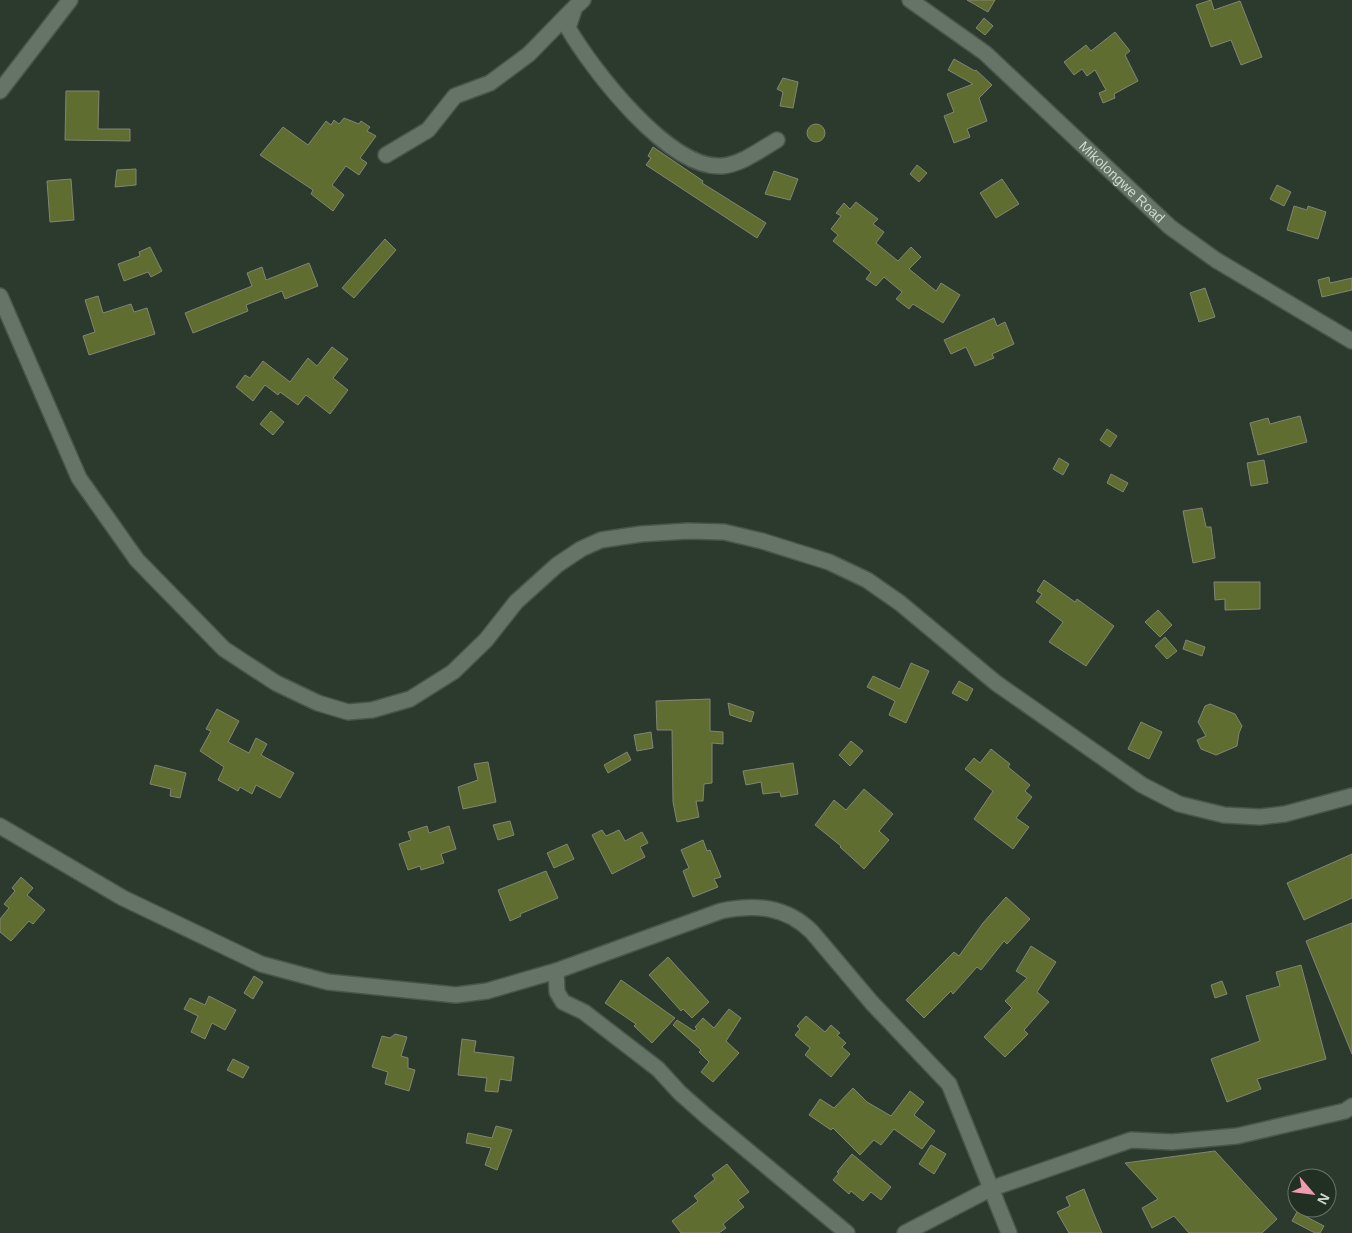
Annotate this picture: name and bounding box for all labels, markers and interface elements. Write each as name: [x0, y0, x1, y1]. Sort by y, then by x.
street label: Mikolongwe Road: [1076, 138, 1168, 226]
north arrow: [1287, 1168, 1337, 1218]
text: N: [1314, 1191, 1333, 1207]

